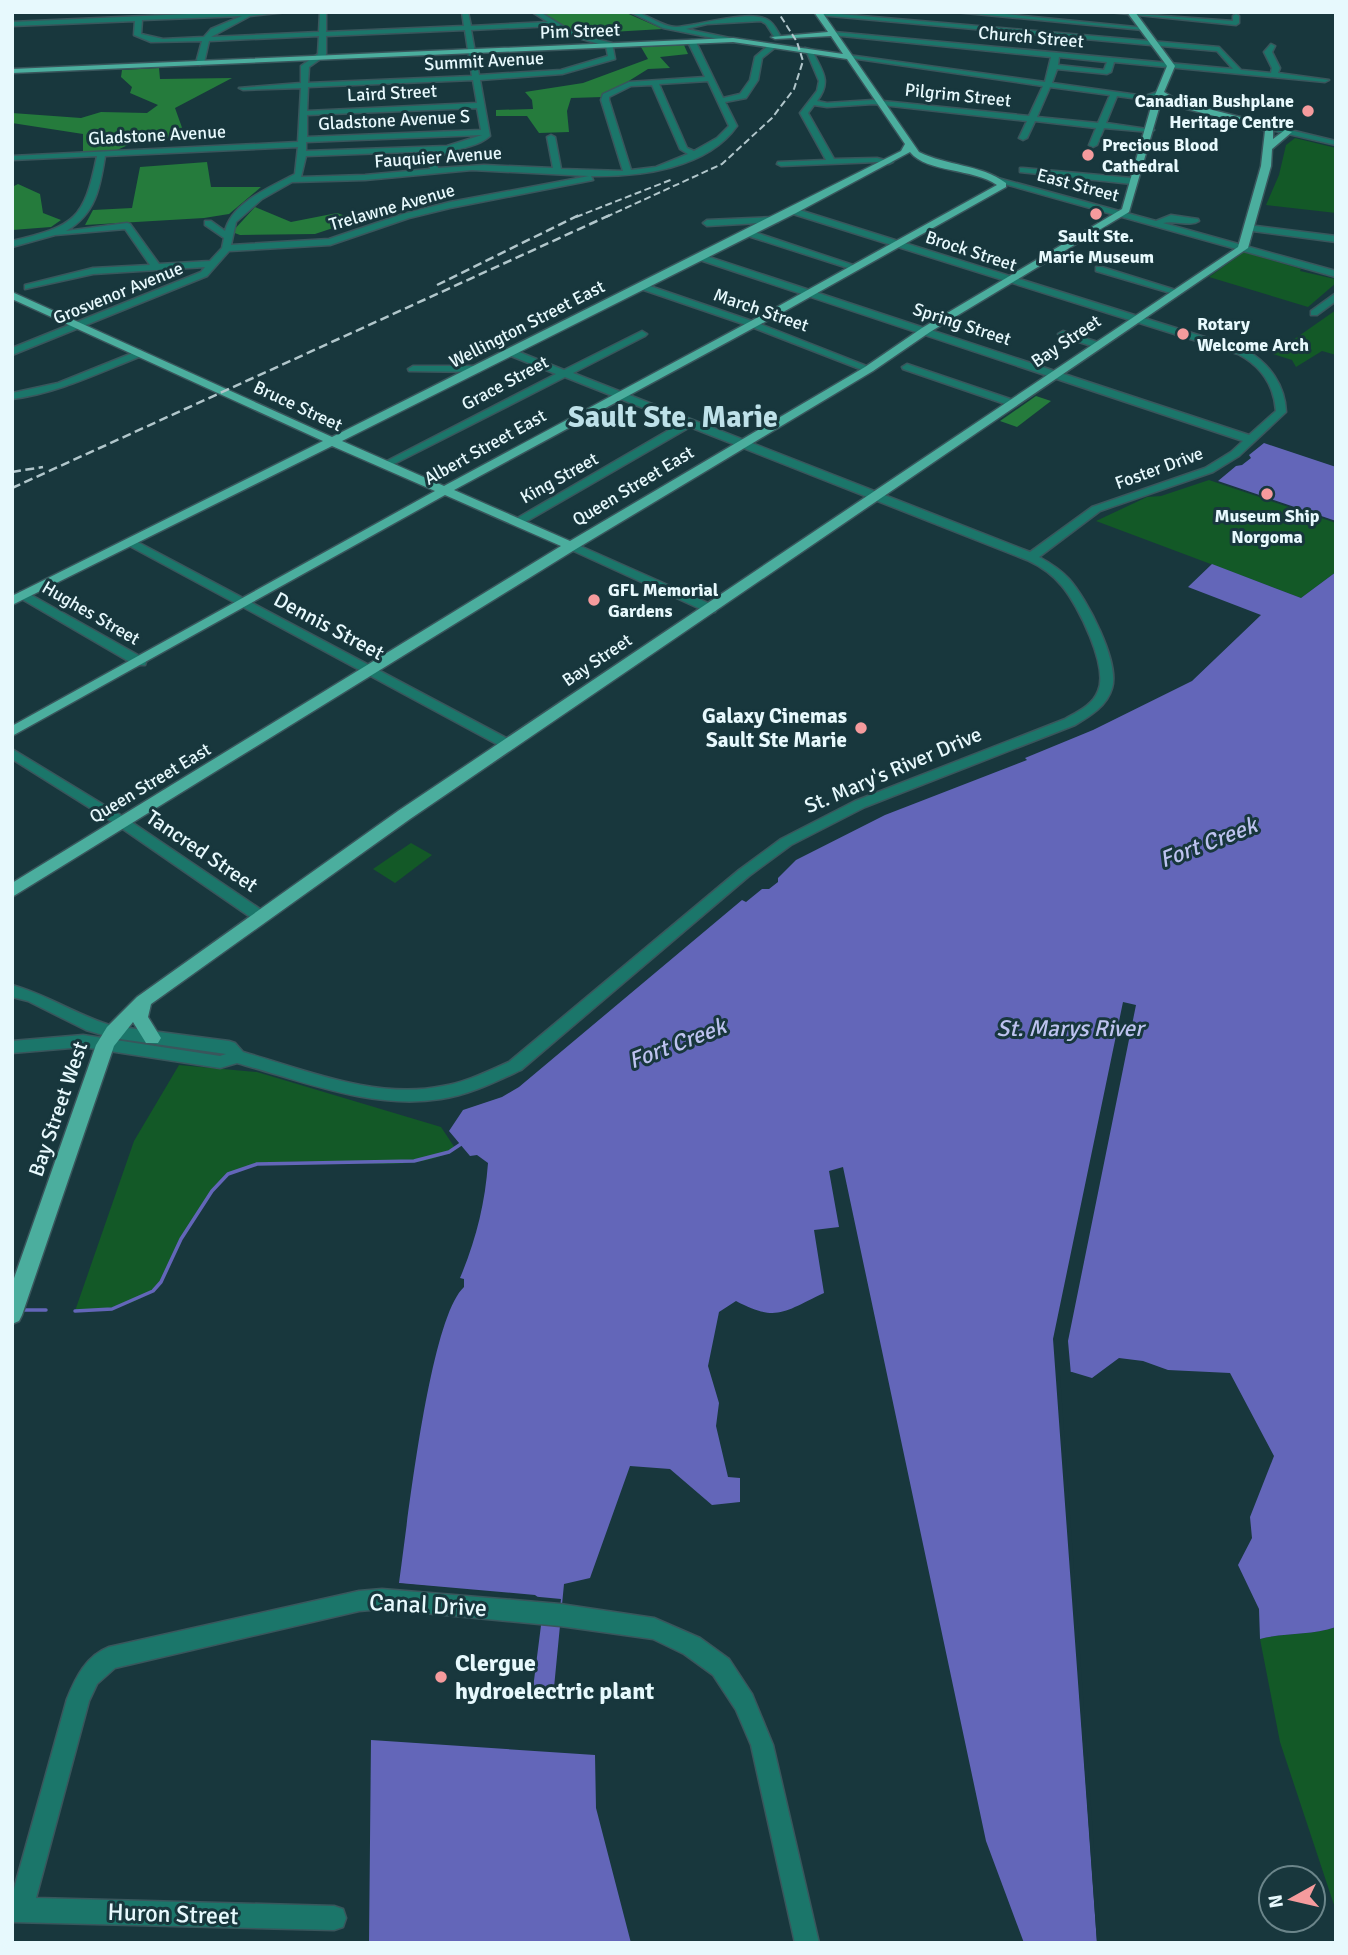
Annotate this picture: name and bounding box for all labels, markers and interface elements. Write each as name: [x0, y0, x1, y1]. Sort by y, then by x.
street label: Pim Street: [539, 19, 621, 43]
street label: Church Street: [977, 21, 1085, 53]
street label: Summit Avenue: [424, 47, 544, 75]
street label: Pilgrim Street: [904, 78, 1012, 112]
street label: Laird Street: [346, 80, 438, 106]
place label: Canadian Bushplane Heritage Centre: [1135, 90, 1294, 133]
marker: Canadian Bushplane Heritage Centre: [1300, 103, 1316, 119]
street label: Gladstone Avenue S: [318, 105, 470, 135]
street label: Gladstone Avenue: [88, 120, 226, 150]
place label: Precious Blood Cathedral: [1102, 134, 1219, 177]
street label: Fauquier Avenue: [373, 142, 503, 172]
marker: Precious Blood Cathedral: [1080, 147, 1096, 163]
street label: East Street: [1034, 163, 1122, 207]
street label: Trelawne Avenue: [327, 179, 457, 235]
marker: Sault Ste. Marie Museum: [1088, 206, 1104, 222]
place label: Sault Ste. Marie Museum: [1038, 225, 1154, 268]
street label: Brock Street: [923, 226, 1019, 276]
street label: Grosvenor Avenue: [50, 257, 186, 329]
street label: Wellington Street East: [446, 275, 608, 373]
street label: March Street: [711, 283, 811, 337]
street label: Spring Street: [910, 298, 1014, 350]
street label: Bay Street: [1027, 310, 1105, 372]
place label: Rotary Welcome Arch: [1197, 313, 1309, 356]
marker: Rotary Welcome Arch: [1175, 326, 1191, 342]
street label: Grace Street: [458, 351, 552, 415]
street label: Bruce Street: [250, 376, 346, 436]
district label: Sault Ste. Marie: [568, 399, 778, 436]
street label: Albert Street East: [420, 404, 550, 490]
street label: Queen Street East: [568, 441, 698, 531]
street label: Foster Drive: [1112, 442, 1206, 494]
street label: King Street: [516, 448, 602, 508]
marker: Museum Ship Norgoma: [1259, 486, 1275, 502]
place label: Museum Ship Norgoma: [1214, 505, 1320, 548]
street label: Hughes Street: [38, 576, 144, 650]
place label: GFL Memorial Gardens: [608, 579, 719, 622]
street label: Dennis Street: [269, 586, 389, 666]
marker: GFL Memorial Gardens: [586, 592, 602, 608]
street label: Bay Street: [558, 629, 636, 691]
place label: Galaxy Cinemas Sault Ste Marie: [702, 703, 847, 753]
marker: Galaxy Cinemas Sault Ste Marie: [853, 720, 869, 736]
street label: St. Mary's River Drive: [800, 721, 986, 819]
street label: Queen Street East: [85, 738, 215, 828]
street label: Tancred Street: [141, 804, 263, 898]
water label: Fort Creek: [1155, 810, 1263, 874]
water label: Fort Creek: [624, 1011, 732, 1075]
water label: St. Marys River: [996, 1014, 1147, 1043]
street label: Bay Street West: [23, 1038, 93, 1180]
street label: Canal Drive: [368, 1587, 488, 1623]
place label: Clergue hydroelectric plant: [455, 1648, 654, 1706]
marker: Clergue hydroelectric plant: [433, 1669, 449, 1685]
north arrow: [1257, 1864, 1327, 1934]
text: N: [1263, 1893, 1289, 1909]
street label: Huron Street: [107, 1897, 239, 1931]

